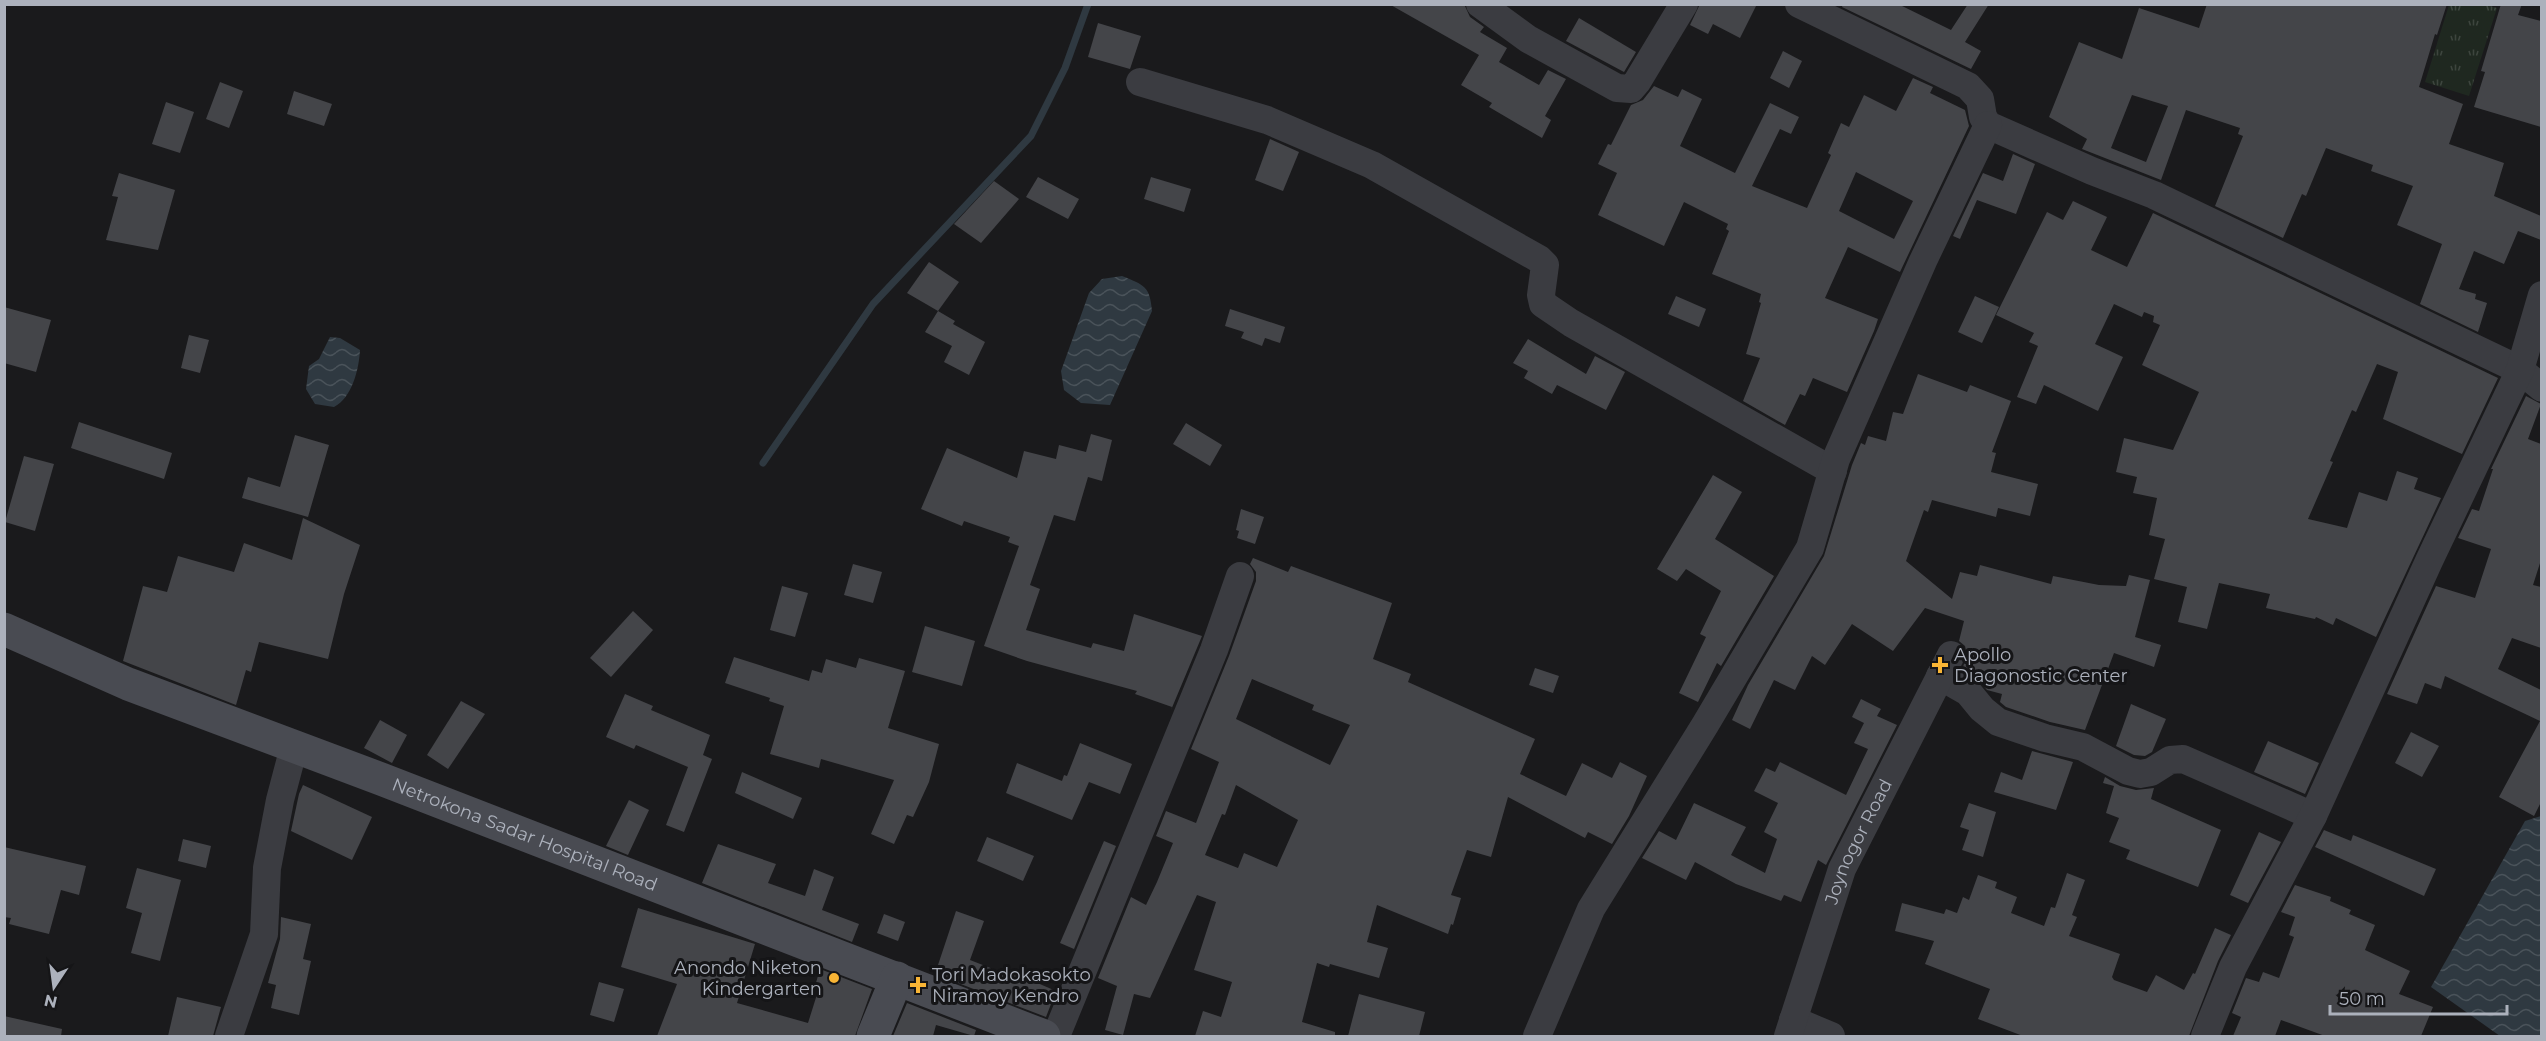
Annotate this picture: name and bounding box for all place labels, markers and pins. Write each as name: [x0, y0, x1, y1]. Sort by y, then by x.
place label: Apollo Diagonostic Center: [1954, 644, 2128, 687]
marker: Apollo Diagonostic Center: [1931, 656, 1949, 674]
place label: Anondo Niketon Kindergarten: [674, 957, 822, 1000]
place label: Tori Madokasokto Niramoy Kendro: [932, 964, 1091, 1007]
marker: Anondo Niketon Kindergarten: [827, 971, 841, 985]
marker: Tori Madokasokto Niramoy Kendro: [909, 976, 927, 994]

